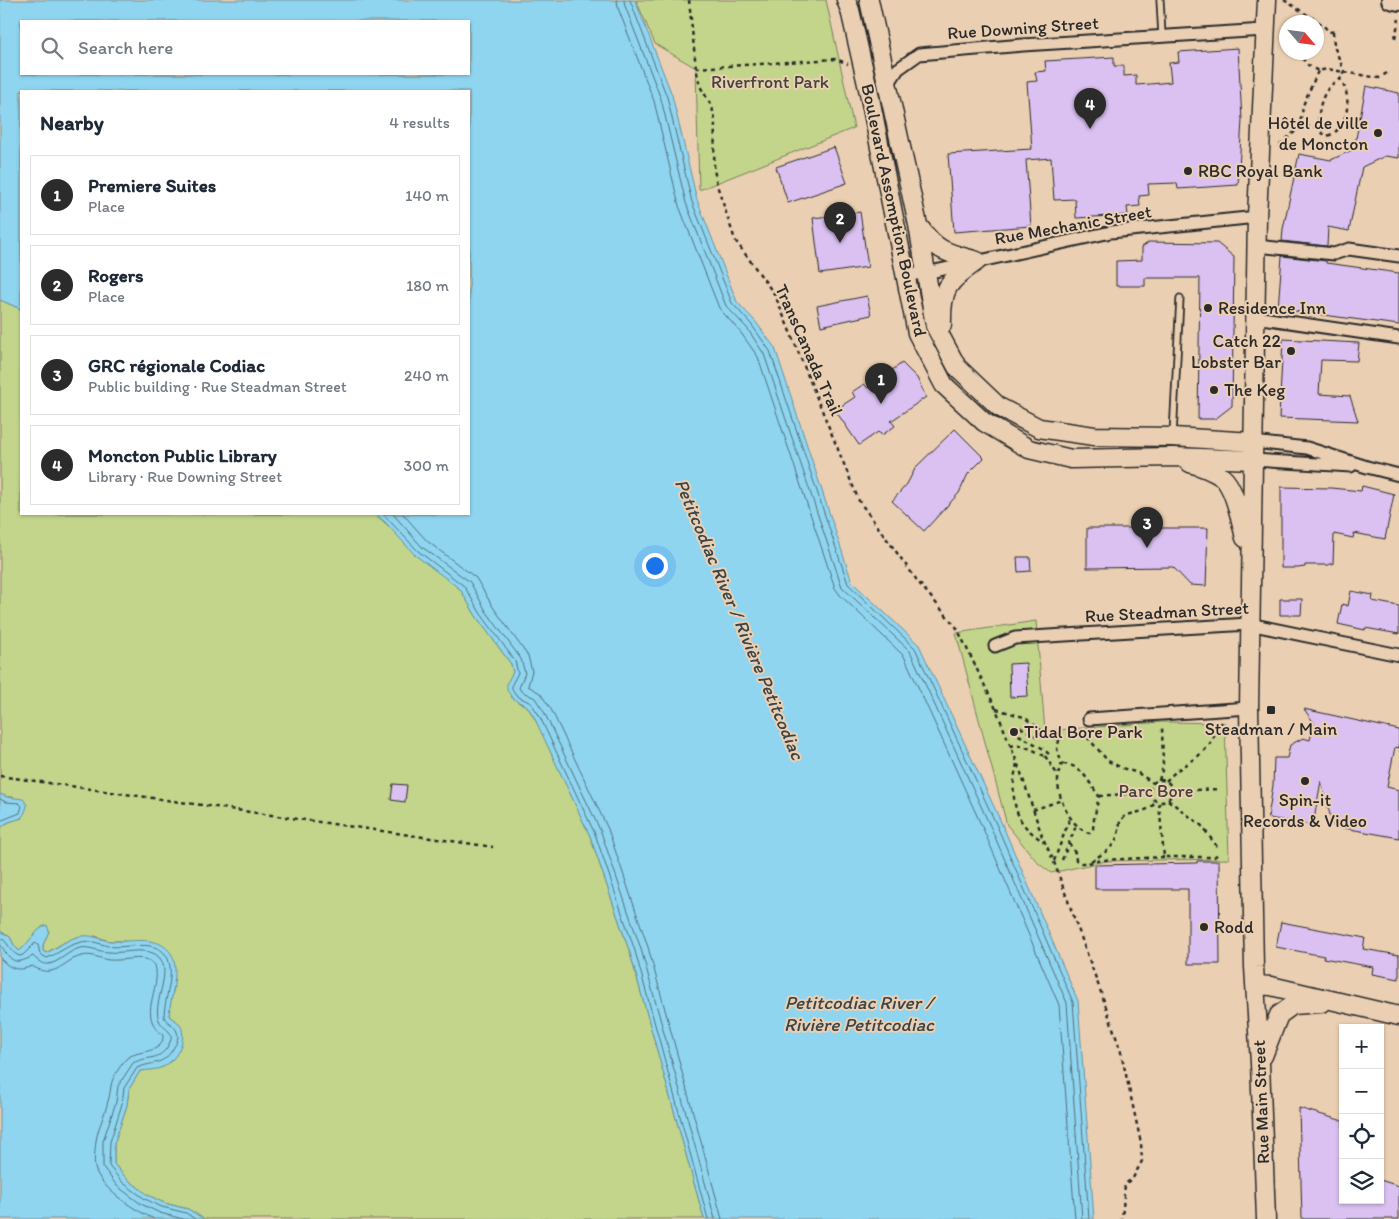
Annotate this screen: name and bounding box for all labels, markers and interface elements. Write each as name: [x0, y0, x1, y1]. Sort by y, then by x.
street label: Rue Downing Street: [947, 12, 1100, 44]
north arrow: [1279, 15, 1324, 60]
search box: [20, 20, 470, 75]
icon: search: [38, 34, 66, 62]
text: Search here: [78, 36, 173, 59]
park label: Riverfront Park: [711, 71, 829, 93]
street label: Boulevard Assomption Boulevard: [856, 82, 932, 339]
pin: 4: [1074, 88, 1106, 129]
text: Nearby: [40, 110, 104, 135]
place label: Hôtel de ville de Moncton: [1268, 112, 1368, 155]
text: 4 results: [389, 113, 450, 132]
marker: Hôtel de ville de Moncton: [1372, 127, 1384, 139]
place label: RBC Royal Bank: [1198, 160, 1323, 182]
marker: RBC Royal Bank: [1182, 165, 1194, 177]
text: Premiere Suites: [88, 174, 216, 197]
text: 1: [53, 186, 61, 205]
text: 140 m: [405, 186, 449, 205]
text: Place: [88, 197, 125, 216]
street label: Rue Mechanic Street: [993, 200, 1153, 250]
pin: 2: [824, 202, 856, 243]
text: Rogers: [88, 264, 144, 287]
text: 2: [53, 276, 61, 295]
text: 180 m: [406, 276, 449, 295]
street label: TransCanada Trail: [770, 281, 848, 419]
text: Place: [88, 287, 125, 306]
place label: Residence Inn: [1218, 297, 1326, 319]
marker: Residence Inn: [1202, 302, 1214, 314]
place label: Catch 22 Lobster Bar: [1191, 330, 1282, 373]
marker: Catch 22 Lobster Bar: [1285, 345, 1297, 357]
text: GRC régionale Codiac: [88, 354, 265, 377]
pin: 1: [865, 363, 897, 404]
text: 3: [53, 366, 61, 385]
text: 240 m: [404, 366, 449, 385]
text: Public building · Rue Steadman Street: [88, 377, 347, 396]
place label: The Keg: [1224, 379, 1286, 401]
marker: The Keg: [1208, 384, 1220, 396]
text: Moncton Public Library: [88, 444, 277, 467]
text: 4: [52, 456, 62, 475]
text: 300 m: [404, 456, 449, 475]
text: Library · Rue Downing Street: [88, 467, 282, 486]
water label: Petitcodiac River / Rivière Petitcodiac: [670, 475, 810, 764]
pin: 3: [1131, 507, 1163, 548]
your location: [642, 553, 668, 579]
street label: Rue Steadman Street: [1084, 597, 1250, 627]
marker: Steadman / Main: [1265, 704, 1277, 716]
place label: Steadman / Main: [1205, 718, 1337, 740]
place label: Tidal Bore Park: [1024, 721, 1143, 743]
marker: Tidal Bore Park: [1008, 726, 1020, 738]
marker: Spin-it Records & Video: [1299, 775, 1311, 787]
park label: Parc Bore: [1119, 780, 1193, 802]
place label: Spin-it Records & Video: [1243, 789, 1367, 832]
place label: Rodd: [1214, 916, 1254, 938]
marker: Rodd: [1198, 921, 1210, 933]
water label: Petitcodiac River / Rivière Petitcodiac: [784, 991, 936, 1036]
map controls: [1339, 1024, 1384, 1204]
button: +: [1339, 1024, 1384, 1069]
street label: Rue Main Street: [1248, 1039, 1274, 1164]
button: −: [1339, 1069, 1384, 1114]
button: locate: [1339, 1114, 1384, 1159]
button: layers: [1339, 1159, 1384, 1204]

